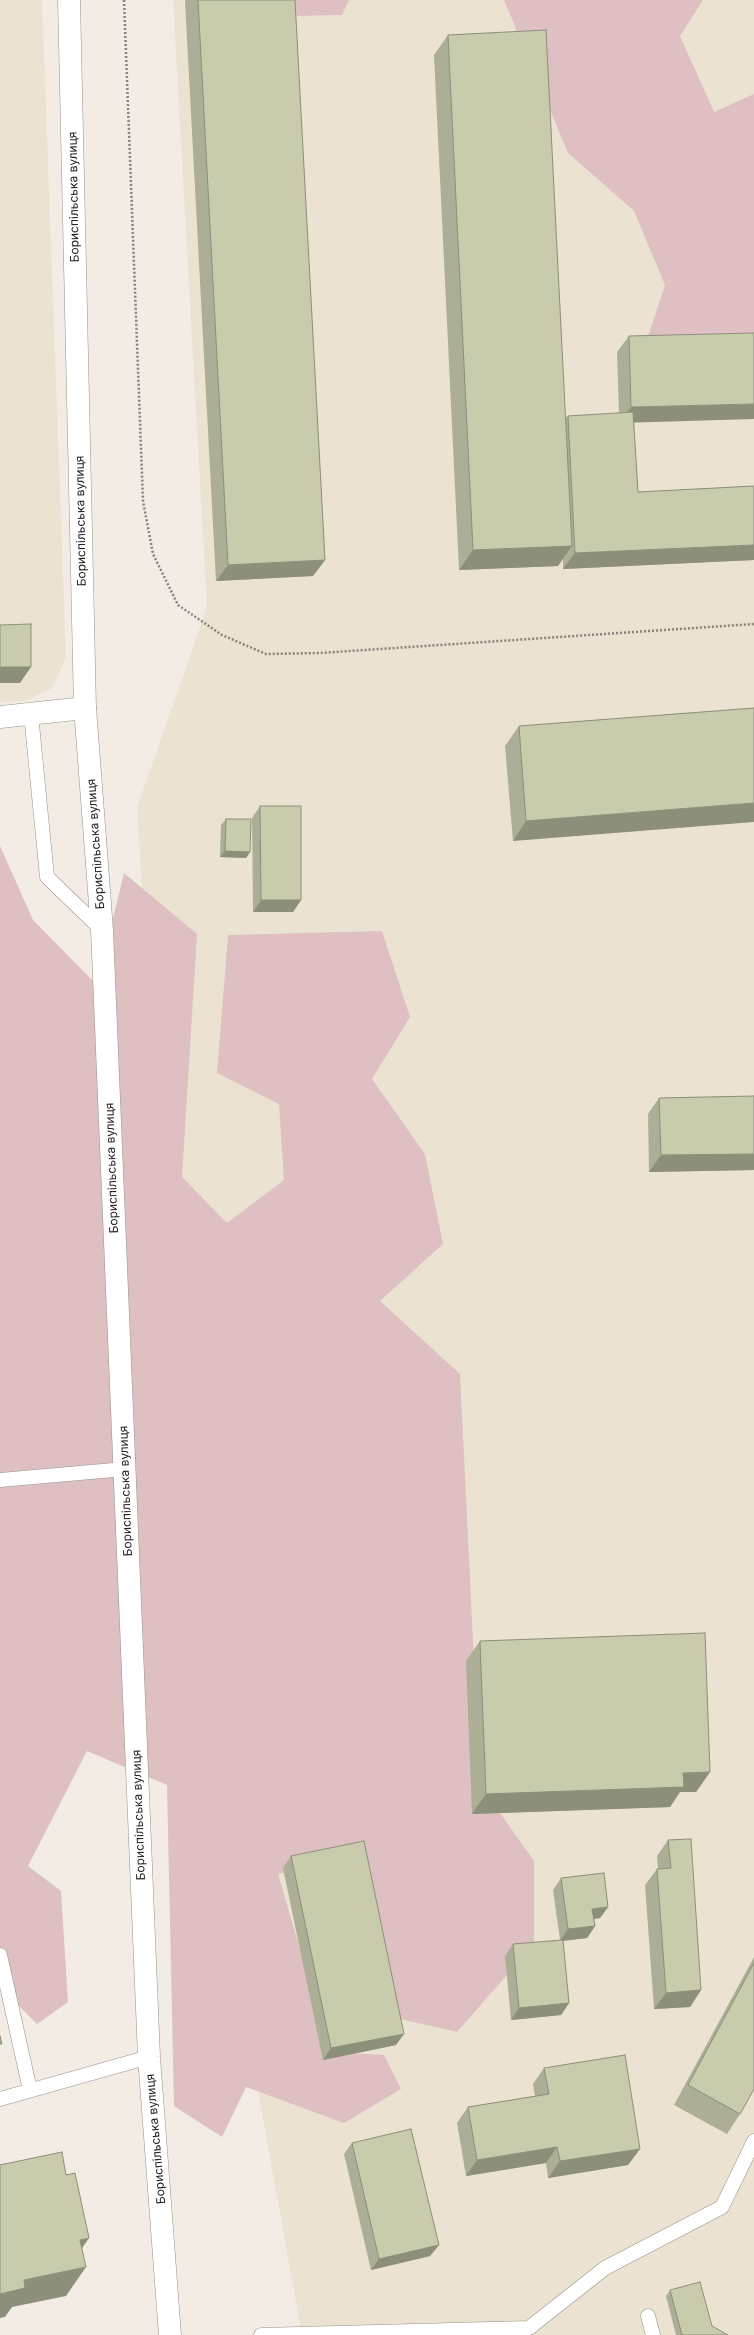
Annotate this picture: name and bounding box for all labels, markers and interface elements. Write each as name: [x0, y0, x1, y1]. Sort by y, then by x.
street label: Бориспільська вулиця: [66, 131, 82, 263]
street label: Бориспільська вулиця: [73, 455, 89, 587]
street label: Бориспільська вулиця: [84, 778, 108, 910]
street label: Бориспільська вулиця: [103, 1102, 121, 1234]
street label: Бориспільська вулиця: [117, 1425, 135, 1557]
street label: Бориспільська вулиця: [130, 1749, 148, 1881]
street label: Бориспільська вулиця: [143, 2073, 169, 2205]

